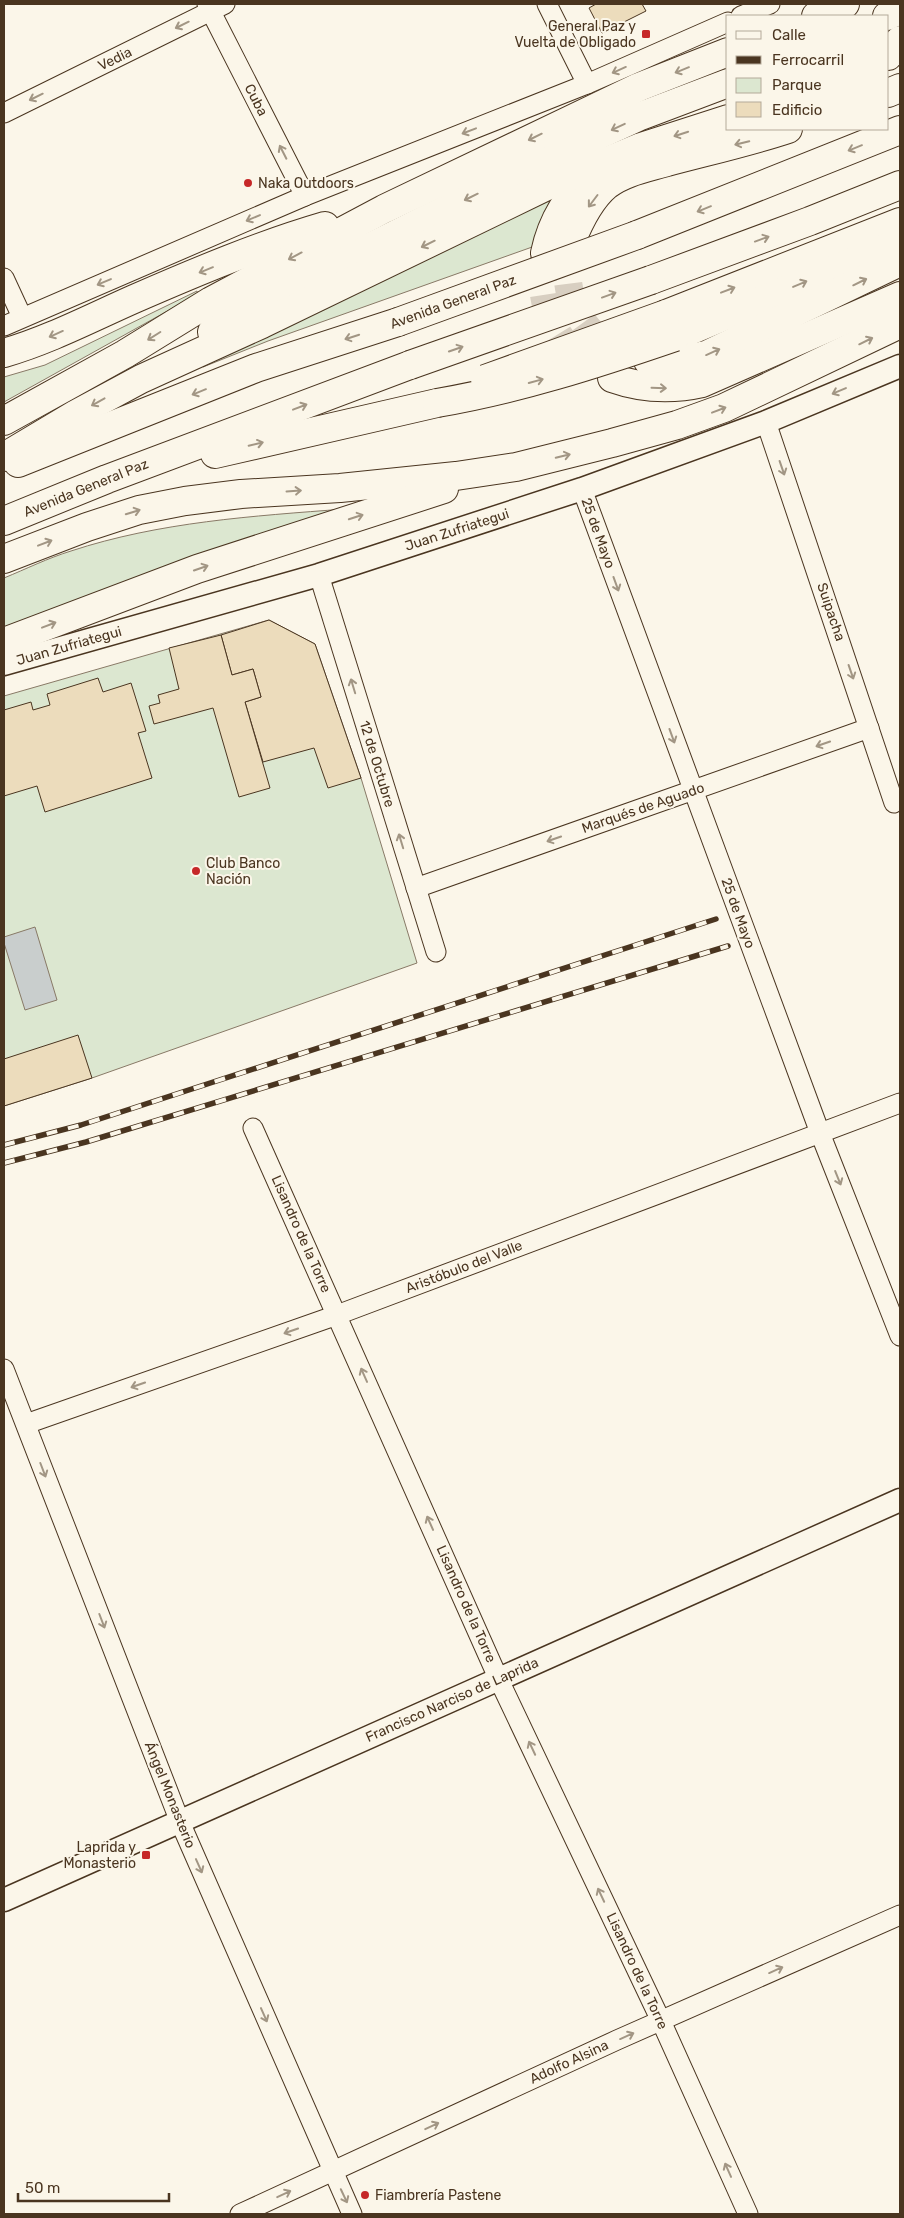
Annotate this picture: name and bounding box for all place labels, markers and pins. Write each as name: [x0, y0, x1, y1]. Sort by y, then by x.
place label: General Paz y Vuelta de Obligado: [514, 18, 636, 51]
marker: General Paz y Vuelta de Obligado: [640, 28, 652, 40]
place label: Naka Outdoors: [258, 175, 354, 192]
marker: Naka Outdoors: [242, 177, 254, 189]
place label: Club Banco Nación: [206, 855, 280, 888]
marker: Club Banco Nación: [190, 865, 202, 877]
place label: Laprida y Monasterio: [63, 1839, 136, 1872]
marker: Laprida y Monasterio: [140, 1849, 152, 1861]
place label: Fiambrería Pastene: [375, 2187, 501, 2204]
marker: Fiambrería Pastene: [359, 2189, 371, 2201]

